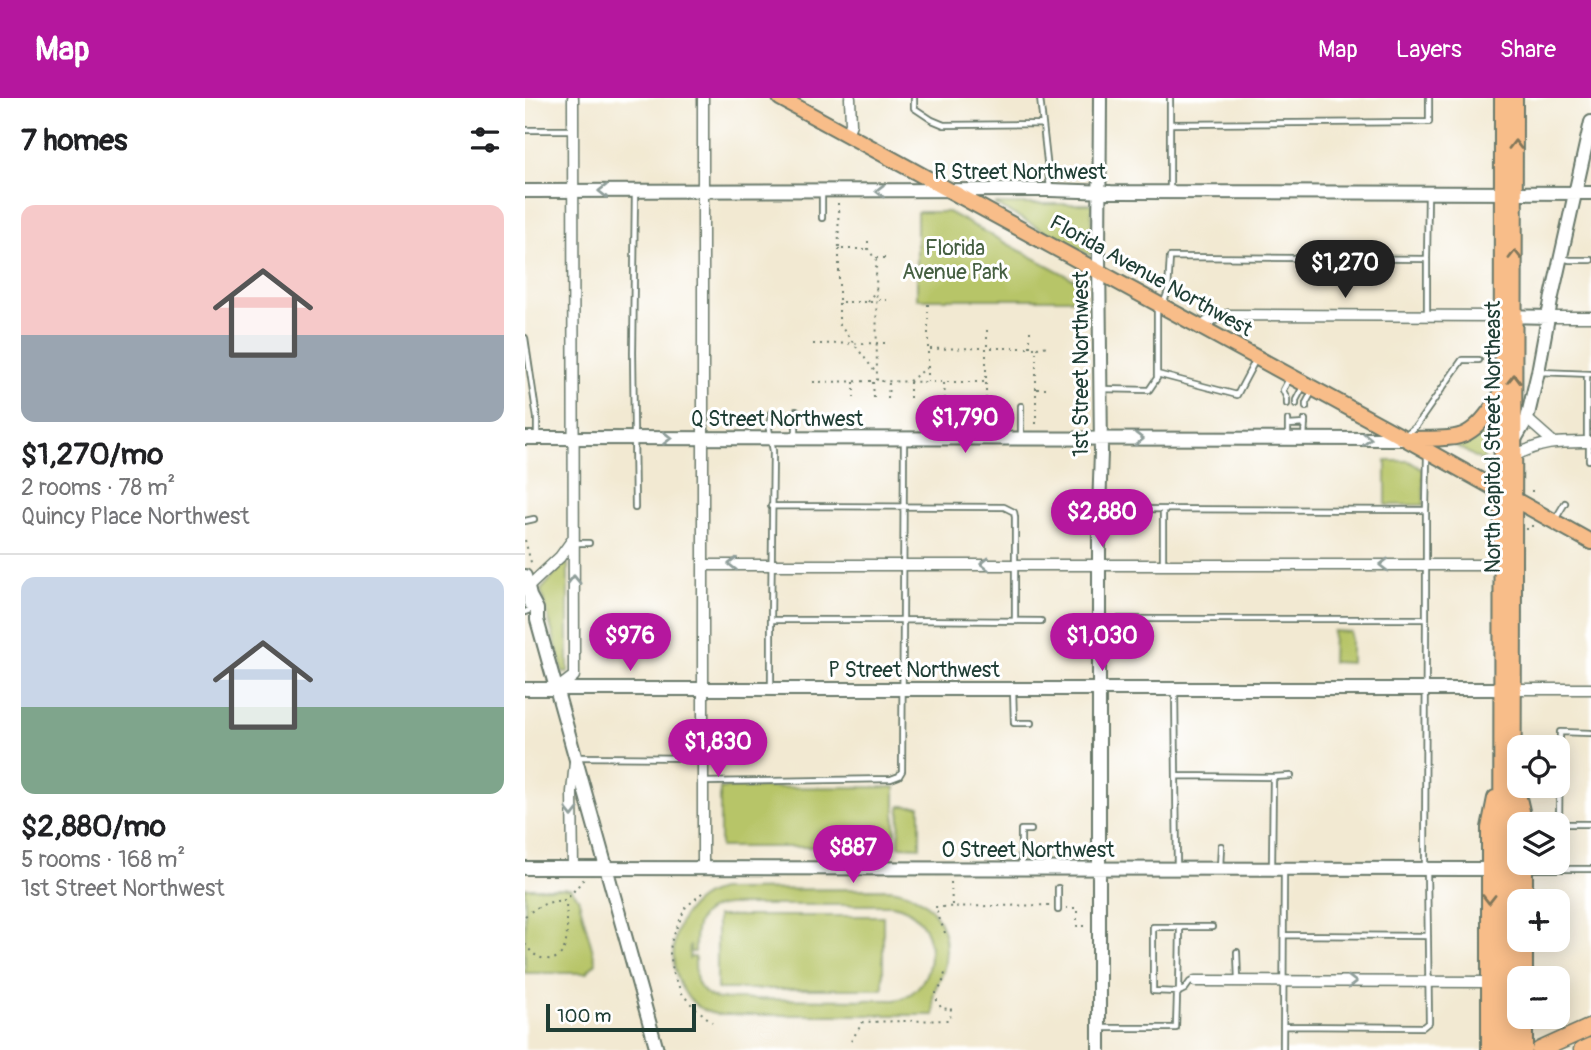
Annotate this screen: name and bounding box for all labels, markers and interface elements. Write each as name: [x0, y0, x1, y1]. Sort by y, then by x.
text: Map: [35, 29, 90, 70]
text: Map: [1318, 35, 1358, 64]
text: Layers: [1396, 35, 1462, 64]
text: Share: [1500, 35, 1556, 64]
icon: filters: [466, 121, 504, 159]
text: 7 homes: [21, 122, 128, 159]
one-way arrow: [1507, 140, 1522, 151]
street label: R Street Northwest: [934, 159, 1106, 186]
one-way arrow: [598, 183, 608, 199]
one-way arrow: [874, 183, 885, 199]
street label: Florida Avenue Northwest: [1045, 209, 1258, 343]
park label: Florida Avenue Park: [902, 235, 1008, 286]
pin: $1,270: [1288, 240, 1402, 300]
text: $1,270: [1311, 248, 1379, 277]
one-way arrow: [1507, 249, 1523, 259]
icon: home: [200, 250, 326, 376]
street label: 1st Street Northwest: [1068, 271, 1095, 457]
street label: North Capitol Street Northeast: [1480, 300, 1507, 573]
one-way arrow: [1506, 373, 1522, 383]
pin: $1,790: [908, 396, 1022, 455]
text: $1,790: [931, 403, 999, 432]
street label: Q Street Northwest: [691, 406, 864, 433]
one-way arrow: [662, 430, 672, 446]
one-way arrow: [1134, 431, 1145, 447]
one-way arrow: [1361, 431, 1372, 446]
text: $1,270/mo: [21, 436, 163, 473]
text: 2 rooms · 78 m²: [21, 473, 175, 502]
pin: $2,880: [1045, 490, 1159, 549]
text: $2,880: [1067, 497, 1137, 526]
text: Quincy Place Northwest: [21, 502, 249, 531]
one-way arrow: [727, 556, 738, 572]
one-way arrow: [979, 556, 990, 572]
one-way arrow: [1378, 557, 1389, 573]
one-way arrow: [567, 575, 582, 586]
pin: $976: [589, 614, 671, 673]
pin: $1,030: [1045, 614, 1159, 673]
text: $976: [605, 621, 655, 650]
text: $1,030: [1066, 621, 1138, 650]
icon: home: [200, 622, 326, 748]
street label: P Street Northwest: [828, 657, 1000, 684]
pin: $1,830: [661, 720, 775, 779]
text: $1,830: [684, 727, 752, 756]
map controls: [1507, 735, 1570, 1029]
button: locate: [1507, 735, 1570, 798]
one-way arrow: [564, 807, 580, 817]
text: $2,880/mo: [21, 808, 166, 845]
button: layers: [1507, 812, 1570, 875]
pin: $887: [812, 826, 894, 885]
text: $887: [829, 833, 877, 862]
street label: O Street Northwest: [941, 837, 1115, 864]
text: 5 rooms · 168 m²: [21, 845, 185, 874]
text: 1st Street Northwest: [21, 874, 224, 903]
button: +: [1507, 889, 1570, 952]
one-way arrow: [1481, 895, 1497, 905]
button: −: [1507, 966, 1570, 1029]
one-way arrow: [1347, 974, 1358, 990]
scale bar: [546, 1001, 697, 1033]
text: 100 m: [557, 1004, 611, 1028]

